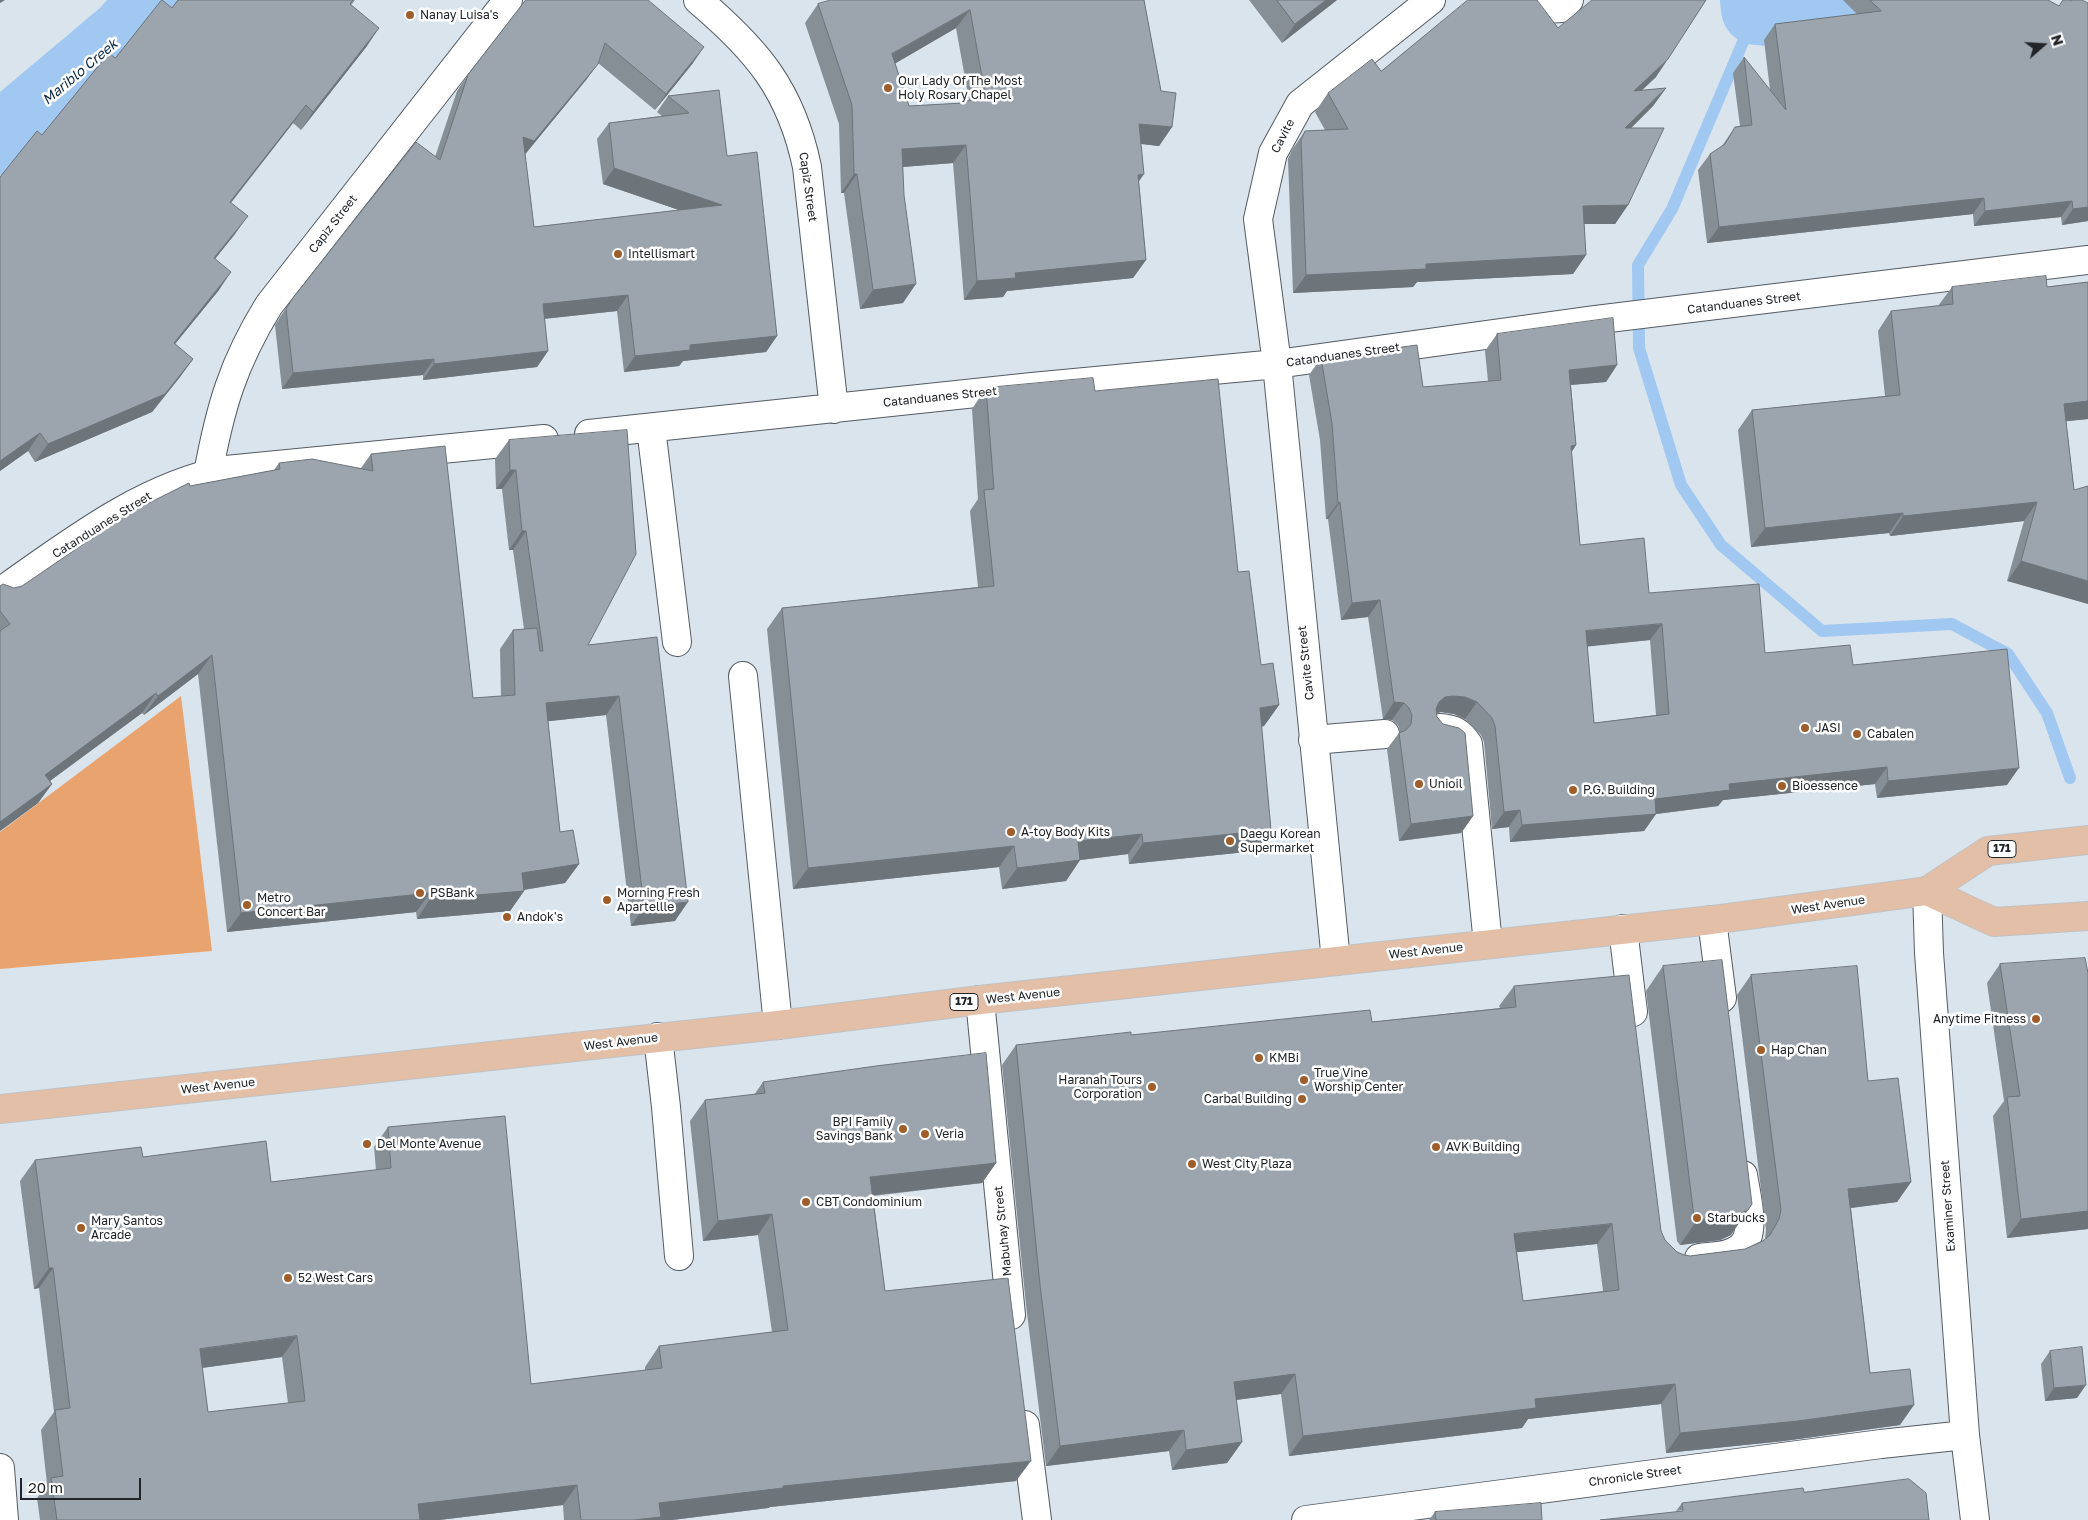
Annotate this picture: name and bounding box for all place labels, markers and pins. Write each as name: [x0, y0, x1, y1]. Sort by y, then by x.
place label: Nanay Luisa's: [420, 8, 499, 22]
marker: Nanay Luisa's: [404, 9, 416, 21]
place label: Our Lady Of The Most Holy Rosary Chapel: [898, 74, 1022, 102]
marker: Our Lady Of The Most Holy Rosary Chapel: [882, 82, 894, 94]
place label: Intellismart: [628, 247, 695, 261]
marker: Intellismart: [612, 248, 624, 260]
place label: JASI: [1815, 721, 1841, 735]
marker: JASI: [1799, 722, 1811, 734]
place label: Cabalen: [1867, 727, 1914, 741]
marker: Cabalen: [1851, 728, 1863, 740]
place label: Unioil: [1429, 777, 1463, 791]
marker: Unioil: [1413, 778, 1425, 790]
place label: Bioessence: [1792, 779, 1858, 793]
marker: Bioessence: [1776, 780, 1788, 792]
place label: P.G. Building: [1583, 783, 1655, 797]
marker: P.G. Building: [1567, 784, 1579, 796]
place label: A-toy Body Kits: [1021, 825, 1110, 839]
marker: A-toy Body Kits: [1005, 826, 1017, 838]
place label: Daegu Korean Supermarket: [1240, 827, 1321, 855]
marker: Daegu Korean Supermarket: [1224, 835, 1236, 847]
place label: PSBank: [430, 886, 475, 900]
place label: Morning Fresh Apartellle: [617, 886, 700, 914]
marker: PSBank: [414, 887, 426, 899]
place label: Metro Concert Bar: [257, 891, 325, 919]
marker: Morning Fresh Apartellle: [601, 894, 613, 906]
marker: Metro Concert Bar: [241, 899, 253, 911]
place label: Andok's: [517, 910, 563, 924]
marker: Andok's: [501, 911, 513, 923]
place label: Anytime Fitness: [1933, 1012, 2026, 1026]
marker: Anytime Fitness: [2030, 1013, 2042, 1025]
place label: Hap Chan: [1771, 1043, 1827, 1057]
marker: Hap Chan: [1755, 1044, 1767, 1056]
place label: KMBi: [1269, 1051, 1299, 1065]
marker: KMBi: [1253, 1052, 1265, 1064]
place label: True Vine Worship Center: [1314, 1066, 1403, 1094]
place label: Haranah Tours Corporation: [1058, 1073, 1142, 1101]
marker: True Vine Worship Center: [1298, 1074, 1310, 1086]
marker: Haranah Tours Corporation: [1146, 1081, 1158, 1093]
place label: Carbal Building: [1204, 1092, 1292, 1106]
marker: Carbal Building: [1296, 1093, 1308, 1105]
place label: BPI Family Savings Bank: [816, 1115, 893, 1143]
marker: BPI Family Savings Bank: [897, 1123, 909, 1135]
place label: Veria: [935, 1127, 964, 1141]
marker: Veria: [919, 1128, 931, 1140]
place label: Del Monte Avenue: [377, 1137, 481, 1151]
marker: Del Monte Avenue: [361, 1138, 373, 1150]
place label: AVK Building: [1446, 1140, 1520, 1154]
marker: AVK Building: [1430, 1141, 1442, 1153]
place label: West City Plaza: [1202, 1157, 1292, 1171]
marker: West City Plaza: [1186, 1158, 1198, 1170]
place label: CBT Condominium: [816, 1195, 922, 1209]
marker: CBT Condominium: [800, 1196, 812, 1208]
place label: Starbucks: [1707, 1211, 1765, 1225]
marker: Starbucks: [1691, 1212, 1703, 1224]
place label: Mary Santos Arcade: [91, 1214, 163, 1242]
marker: Mary Santos Arcade: [75, 1222, 87, 1234]
place label: 52 West Cars: [298, 1271, 373, 1285]
marker: 52 West Cars: [282, 1272, 294, 1284]

